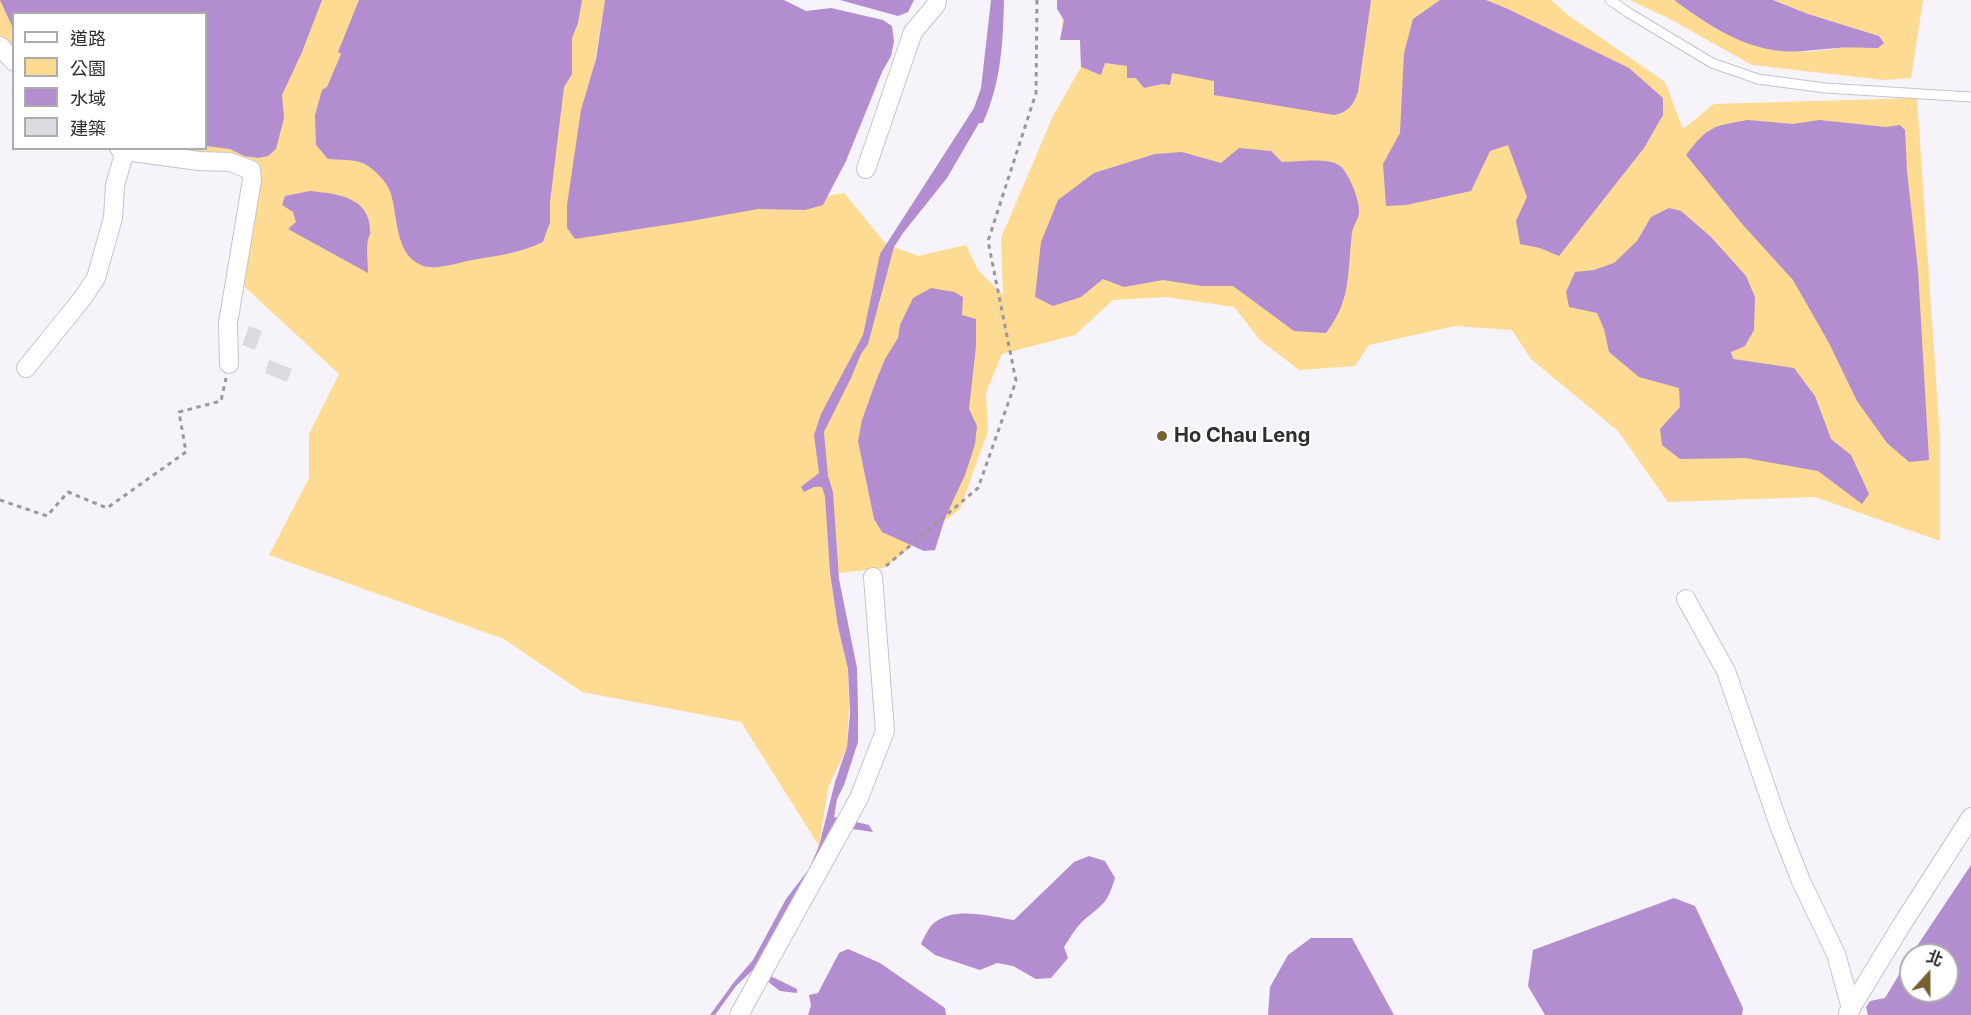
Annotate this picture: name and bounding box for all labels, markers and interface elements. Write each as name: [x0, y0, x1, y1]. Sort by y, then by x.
legend: [12, 12, 207, 150]
text: 道路: [70, 28, 106, 49]
text: 公園: [70, 58, 106, 79]
text: 水域: [70, 88, 106, 109]
text: 建築: [70, 118, 106, 139]
place label: Ho Chau Leng: [1174, 424, 1310, 448]
marker: Ho Chau Leng: [1155, 429, 1169, 443]
north arrow: [1899, 943, 1959, 1003]
text: 北: [1924, 946, 1946, 970]

